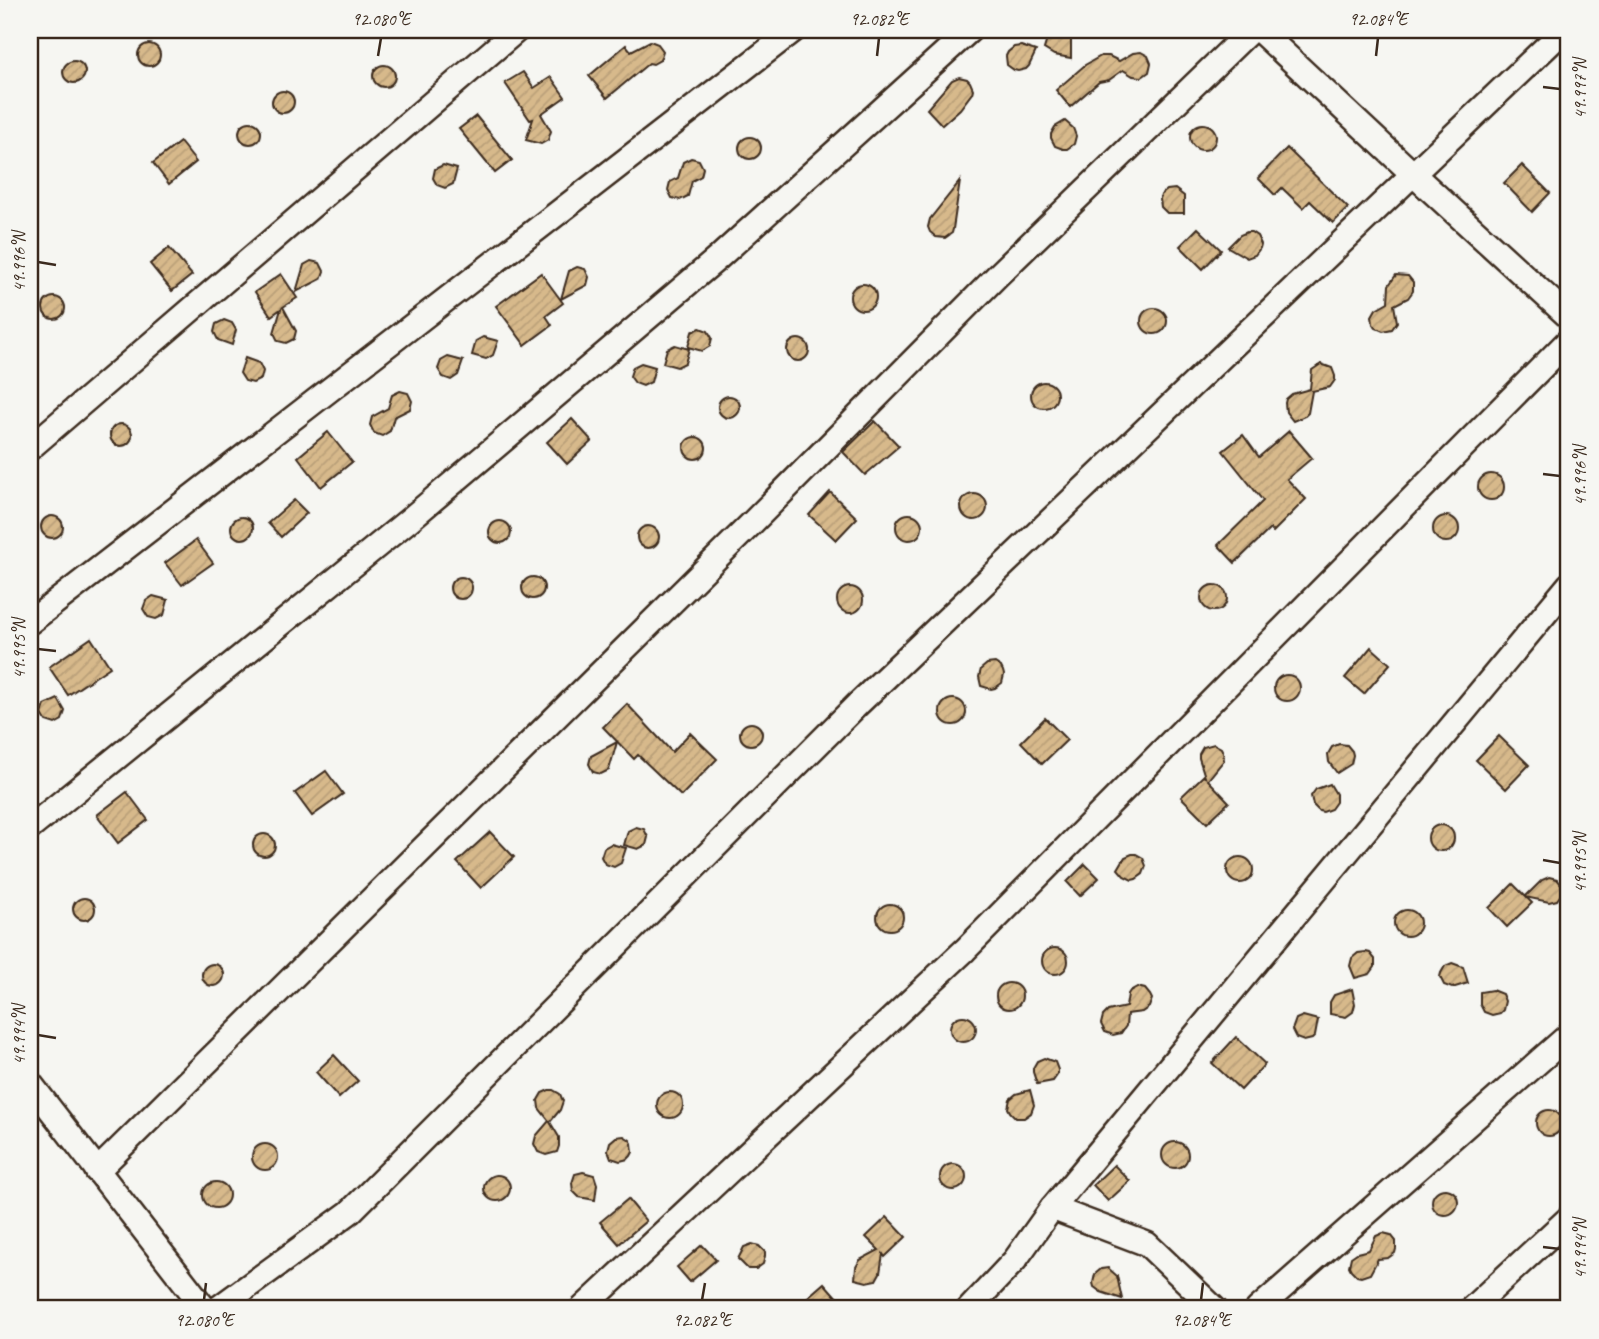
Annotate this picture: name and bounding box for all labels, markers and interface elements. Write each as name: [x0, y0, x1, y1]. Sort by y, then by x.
text: 92.080°E: [352, 8, 413, 30]
text: 92.082°E: [850, 8, 911, 30]
text: 92.084°E: [1349, 8, 1410, 30]
text: 49.997°N: [1569, 56, 1591, 119]
text: 49.996°N: [8, 229, 30, 292]
text: 49.996°N: [1569, 443, 1591, 506]
text: 49.995°N: [8, 616, 30, 679]
text: 49.995°N: [1569, 830, 1591, 893]
text: 49.994°N: [8, 1002, 30, 1065]
text: 49.994°N: [1569, 1216, 1591, 1279]
text: 92.080°E: [175, 1309, 236, 1331]
text: 92.082°E: [673, 1309, 734, 1331]
text: 92.084°E: [1172, 1309, 1233, 1331]

